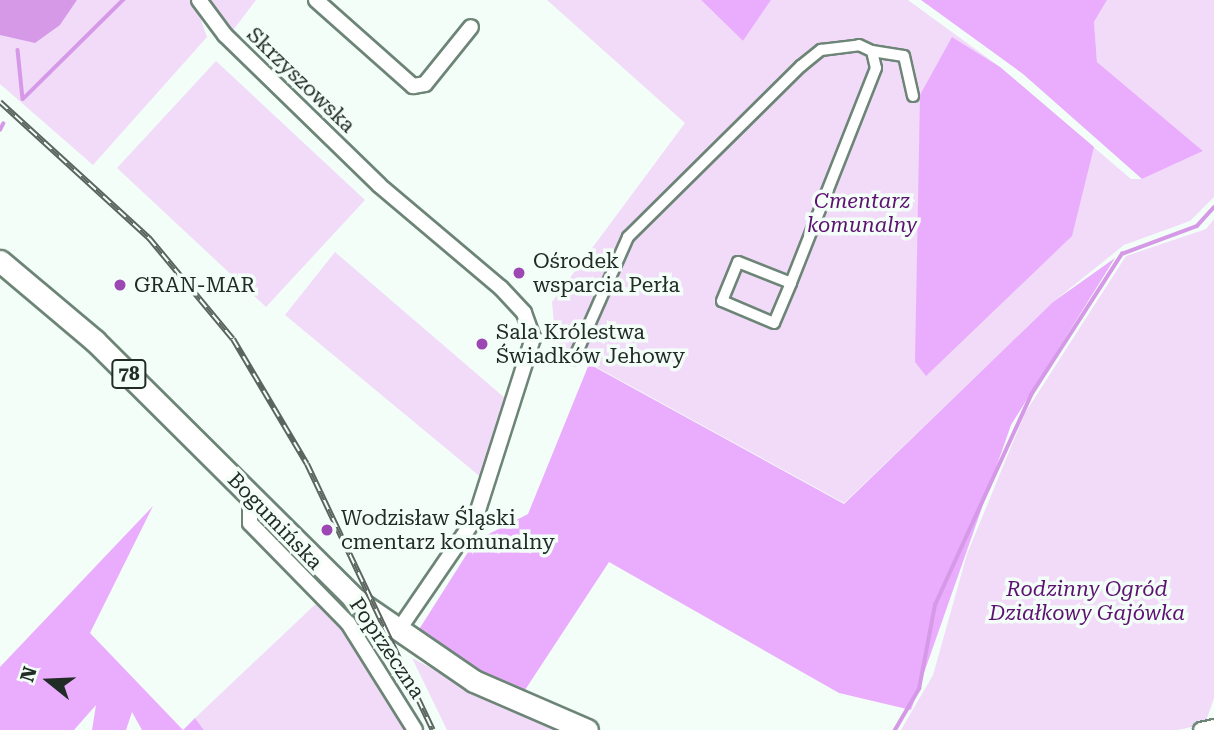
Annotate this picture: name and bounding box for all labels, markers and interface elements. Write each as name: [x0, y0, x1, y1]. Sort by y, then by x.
street label: Skrzyszowska: [242, 22, 360, 138]
park label: Cmentarz komunalny: [807, 188, 917, 238]
place label: Ośrodek wsparcia Perła: [533, 248, 680, 298]
marker: Ośrodek wsparcia Perła: [511, 265, 527, 281]
place label: GRAN-MAR: [134, 272, 255, 298]
marker: GRAN-MAR: [112, 277, 128, 293]
place label: Sala Królestwa Świadków Jehowy: [496, 319, 685, 369]
marker: Sala Królestwa Świadków Jehowy: [474, 336, 490, 352]
road number: 78: [110, 358, 148, 390]
street label: Bogumińska: [222, 467, 328, 575]
place label: Wodzisław Śląski cmentarz komunalny: [341, 505, 555, 555]
marker: Wodzisław Śląski cmentarz komunalny: [319, 522, 335, 538]
park label: Rodzinny Ogród Działkowy Gajówka: [989, 576, 1185, 626]
street label: Poprzeczna: [344, 593, 430, 703]
north arrow: [14, 646, 84, 716]
text: N: [15, 664, 42, 685]

